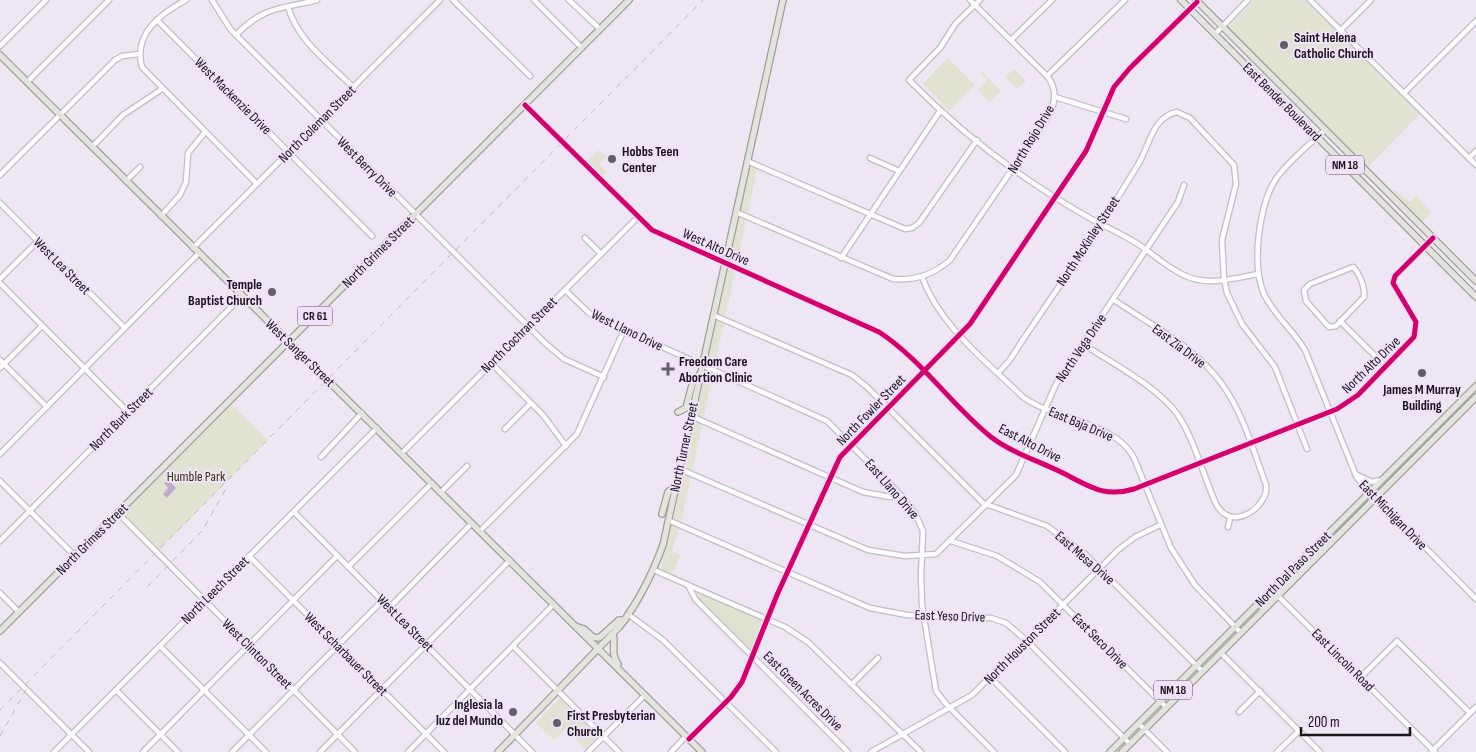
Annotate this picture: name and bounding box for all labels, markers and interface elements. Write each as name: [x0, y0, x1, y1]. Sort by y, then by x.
place label: Saint Helena Catholic Church: [1294, 29, 1374, 62]
marker: Saint Helena Catholic Church: [1278, 39, 1290, 51]
street label: West Mackenzie Drive: [191, 54, 275, 138]
street label: East Bender Boulevard: [1239, 59, 1325, 145]
street label: North Coleman Street: [275, 82, 359, 166]
street label: North Rojo Drive: [1004, 102, 1058, 176]
street label: West Berry Drive: [333, 133, 401, 201]
place label: Hobbs Teen Center: [622, 143, 679, 176]
marker: Hobbs Teen Center: [606, 153, 618, 165]
road number: NM 18: [1326, 156, 1364, 174]
street label: North McKinley Street: [1053, 193, 1123, 289]
street label: North Grimes Street: [339, 213, 417, 291]
street label: West Alto Drive: [680, 225, 752, 269]
street label: West Lea Street: [30, 234, 94, 298]
place label: Temple Baptist Church: [188, 276, 262, 309]
marker: Temple Baptist Church: [266, 286, 278, 298]
street label: North Cochran Street: [477, 293, 561, 377]
street label: West Llano Drive: [588, 305, 666, 355]
road number: CR 61: [298, 306, 332, 326]
street label: North Vega Drive: [1052, 311, 1110, 385]
street label: West Sanger Street: [262, 316, 338, 390]
street label: East Zia Drive: [1149, 320, 1209, 372]
street label: North Alto Drive: [1338, 333, 1404, 397]
place label: Freedom Care Abortion Clinic: [678, 353, 753, 386]
marker: Freedom Care Abortion Clinic: [661, 362, 675, 376]
marker: James M Murray Building: [1416, 367, 1428, 379]
street label: North Fowler Street: [833, 371, 909, 449]
place label: James M Murray Building: [1382, 381, 1461, 414]
street label: North Burk Street: [86, 384, 156, 454]
street label: North Turner Street: [666, 400, 702, 494]
street label: East Baja Drive: [1046, 403, 1116, 445]
street label: East Alto Drive: [996, 420, 1064, 466]
street label: East Llano Drive: [861, 455, 923, 523]
park label: Humble Park: [167, 468, 226, 485]
street label: East Michigan Drive: [1355, 476, 1431, 554]
street label: North Grimes Street: [53, 500, 131, 578]
street label: East Mesa Drive: [1052, 527, 1118, 589]
street label: North Dal Paso Street: [1252, 528, 1334, 610]
street label: North Leech Street: [177, 552, 253, 628]
street label: West Lea Street: [373, 591, 437, 655]
street label: North Houston Street: [980, 604, 1064, 688]
street label: East Yeso Drive: [914, 606, 986, 626]
street label: West Scharbauer Street: [301, 609, 391, 699]
street label: East Seco Drive: [1068, 609, 1132, 673]
street label: West Clinton Street: [218, 615, 296, 693]
street label: East Lincoln Road: [1308, 625, 1378, 695]
street label: East Green Acres Drive: [760, 648, 846, 734]
road number: NM 18: [1154, 680, 1192, 700]
place label: Inglesia la luz del Mundo: [436, 696, 503, 729]
scale bar: [1301, 704, 1410, 736]
marker: Inglesia la luz del Mundo: [507, 706, 519, 718]
place label: First Presbyterian Church: [567, 707, 656, 740]
text: 200 m: [1308, 713, 1340, 732]
marker: First Presbyterian Church: [551, 717, 563, 729]

